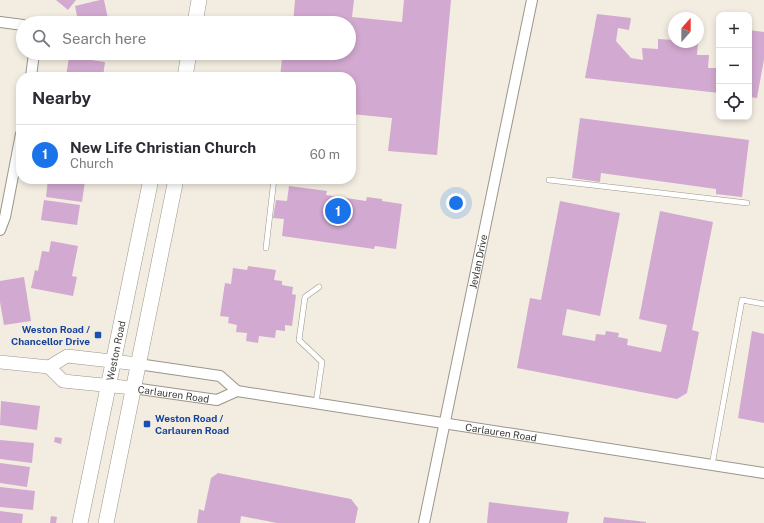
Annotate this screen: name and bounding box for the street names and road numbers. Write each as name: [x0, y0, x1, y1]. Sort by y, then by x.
street label: Jevlan Drive: [467, 233, 490, 290]
street label: Weston Road: [104, 320, 128, 382]
street label: Carlauren Road: [137, 383, 210, 405]
street label: Carlauren Road: [464, 421, 538, 444]

